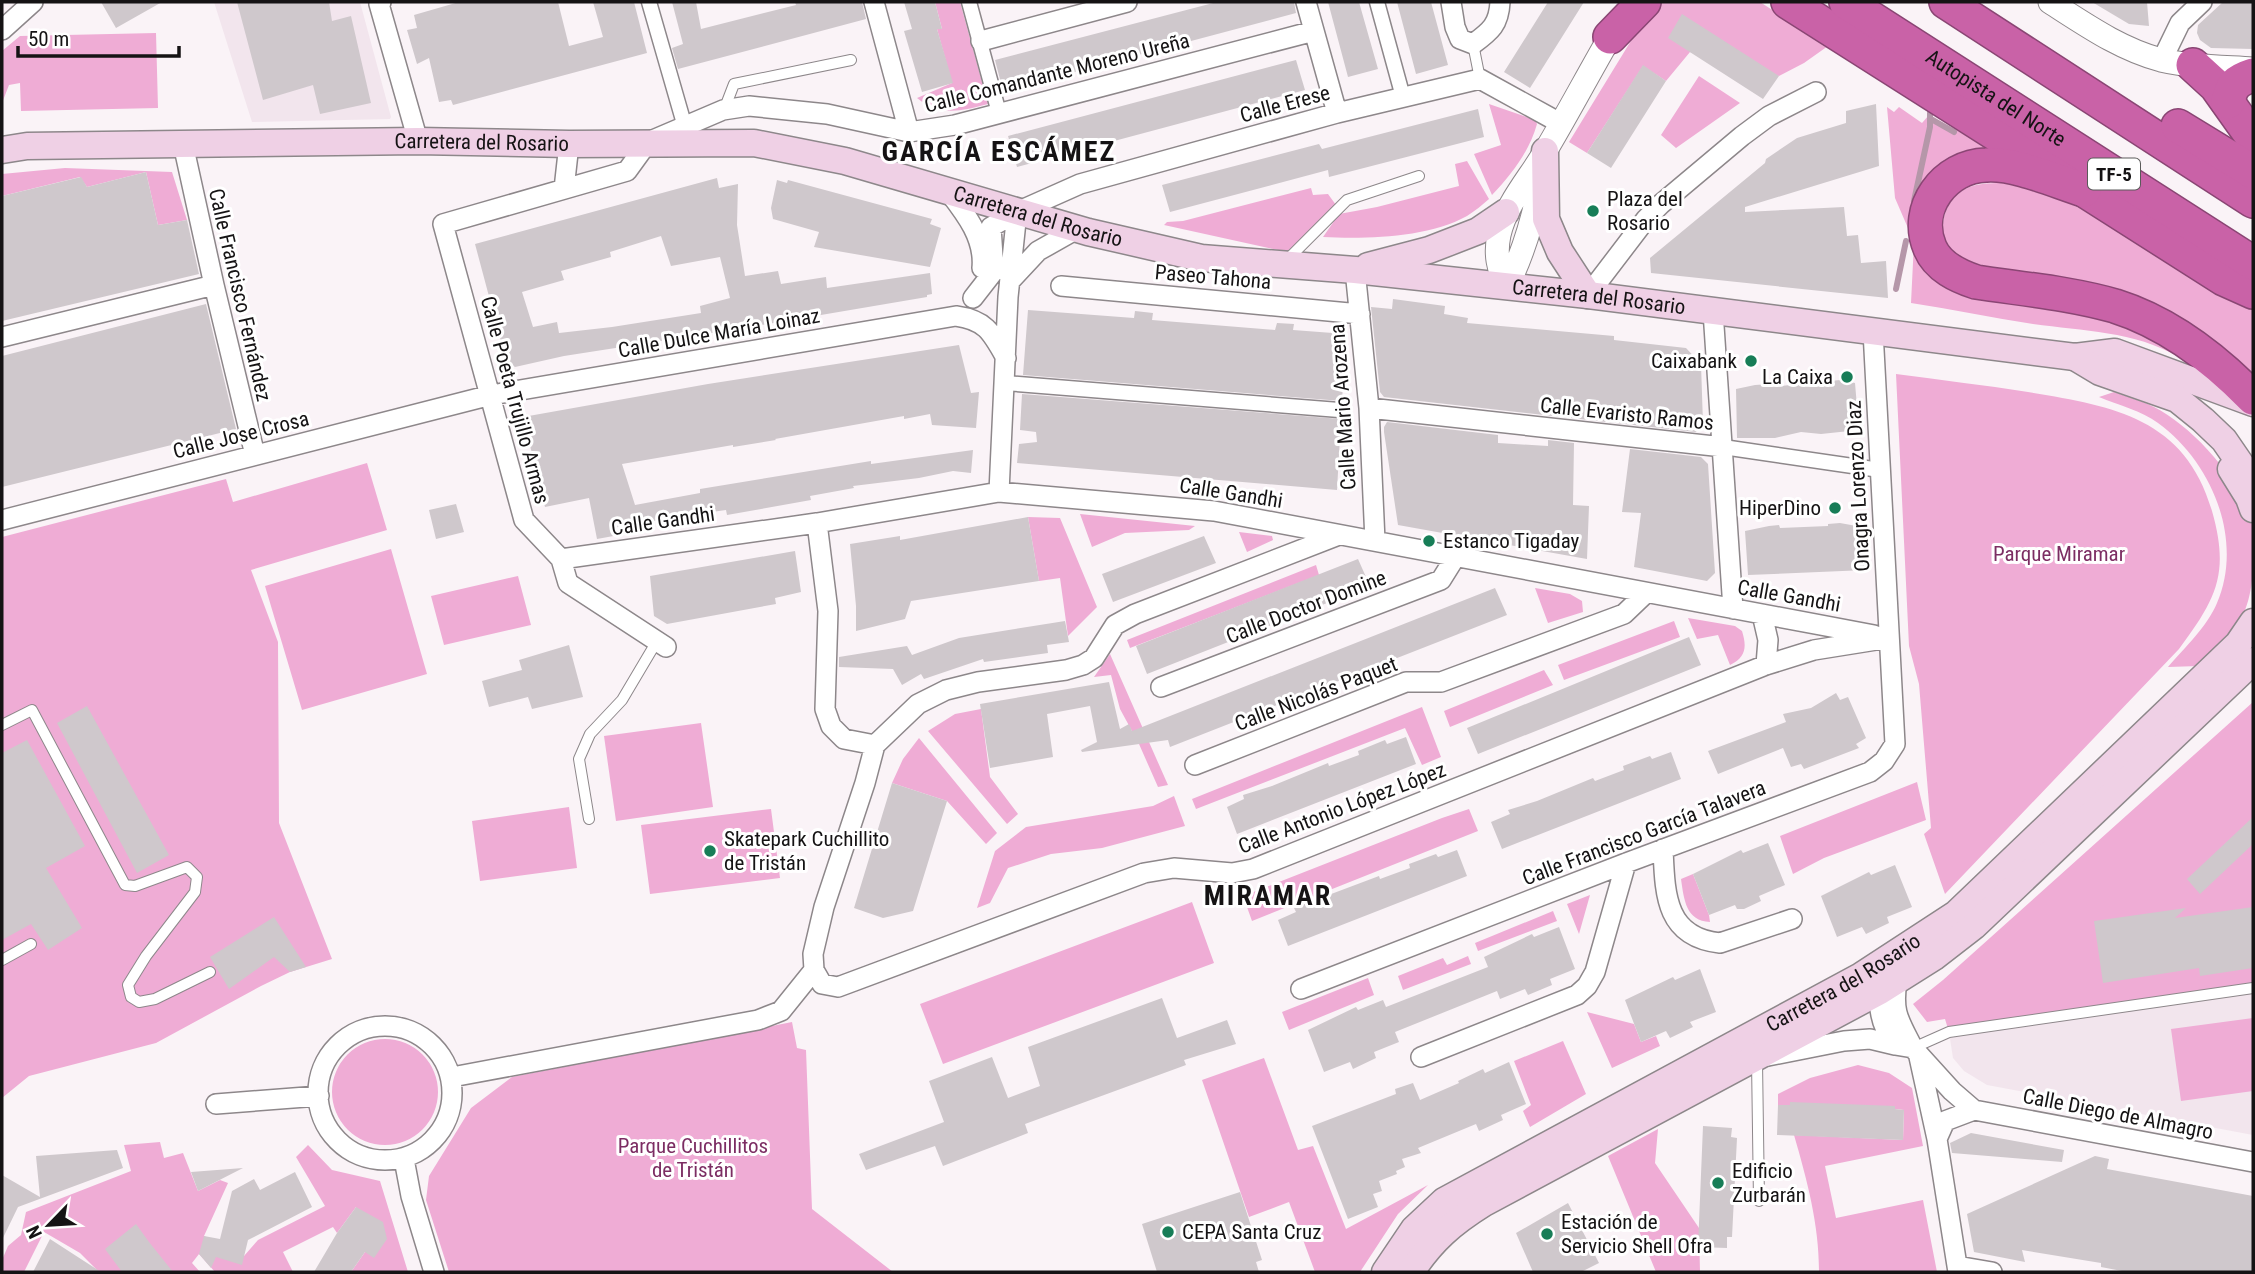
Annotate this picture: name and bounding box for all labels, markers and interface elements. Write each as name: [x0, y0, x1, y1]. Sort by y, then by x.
scale bar: [18, 14, 178, 58]
text: 50 m: [28, 27, 69, 51]
street label: Calle Comandante Moreno Ureña: [922, 28, 1192, 118]
street label: Autopista del Norte: [1922, 45, 2070, 152]
street label: Calle Erese: [1237, 80, 1333, 128]
street label: Carretera del Rosario: [394, 129, 569, 156]
district label: GARCÍA ESCÁMEZ: [882, 135, 1116, 168]
road number: TF-5: [2088, 158, 2140, 190]
street label: Carretera del Rosario: [951, 181, 1125, 252]
street label: Calle Francisco Fernández: [204, 186, 276, 404]
place label: Plaza del Rosario: [1607, 187, 1683, 235]
marker: Plaza del Rosario: [1585, 203, 1601, 219]
street label: Paseo Tahona: [1154, 260, 1272, 294]
street label: Carretera del Rosario: [1511, 275, 1687, 319]
street label: Calle Poeta Trujillo Armas: [476, 294, 554, 506]
street label: Calle Dulce María Loinaz: [616, 303, 822, 363]
street label: Calle Mario Arozena: [1325, 323, 1361, 491]
place label: Caixabank: [1651, 349, 1738, 373]
marker: Caixabank: [1743, 353, 1759, 369]
place label: La Caixa: [1762, 365, 1833, 389]
marker: La Caixa: [1839, 369, 1855, 385]
street label: Calle Evaristo Ramos: [1539, 393, 1715, 435]
street label: Onagra Lorenzo Diaz: [1842, 400, 1874, 572]
street label: Calle Jose Crosa: [170, 406, 312, 464]
street label: Calle Gandhi: [1178, 473, 1284, 513]
place label: HiperDino: [1739, 496, 1821, 520]
marker: HiperDino: [1827, 500, 1843, 516]
street label: Calle Gandhi: [610, 502, 716, 540]
place label: Estanco Tigaday: [1443, 529, 1580, 553]
marker: Estanco Tigaday: [1421, 533, 1437, 549]
park label: Parque Miramar: [1993, 542, 2125, 566]
street label: Calle Doctor Domine: [1223, 565, 1390, 649]
street label: Calle Gandhi: [1736, 575, 1842, 617]
street label: Calle Nicolás Paquet: [1231, 652, 1401, 736]
street label: Calle Antonio López López: [1235, 757, 1449, 859]
street label: Calle Francisco García Talavera: [1519, 775, 1769, 891]
place label: Skatepark Cuchillito de Tristán: [724, 827, 889, 875]
marker: Skatepark Cuchillito de Tristán: [702, 843, 718, 859]
district label: MIRAMAR: [1204, 879, 1332, 912]
street label: Carretera del Rosario: [1762, 929, 1925, 1037]
street label: Calle Diego de Almagro: [2021, 1084, 2215, 1144]
park label: Parque Cuchillitos de Tristán: [618, 1134, 768, 1182]
place label: Edificio Zurbarán: [1732, 1159, 1806, 1207]
marker: Edificio Zurbarán: [1710, 1175, 1726, 1191]
north arrow: [14, 1190, 84, 1260]
place label: Estación de Servicio Shell Ofra: [1561, 1210, 1713, 1258]
place label: CEPA Santa Cruz: [1182, 1220, 1321, 1244]
text: N: [21, 1222, 47, 1242]
marker: CEPA Santa Cruz: [1160, 1224, 1176, 1240]
marker: Estación de Servicio Shell Ofra: [1539, 1226, 1555, 1242]

